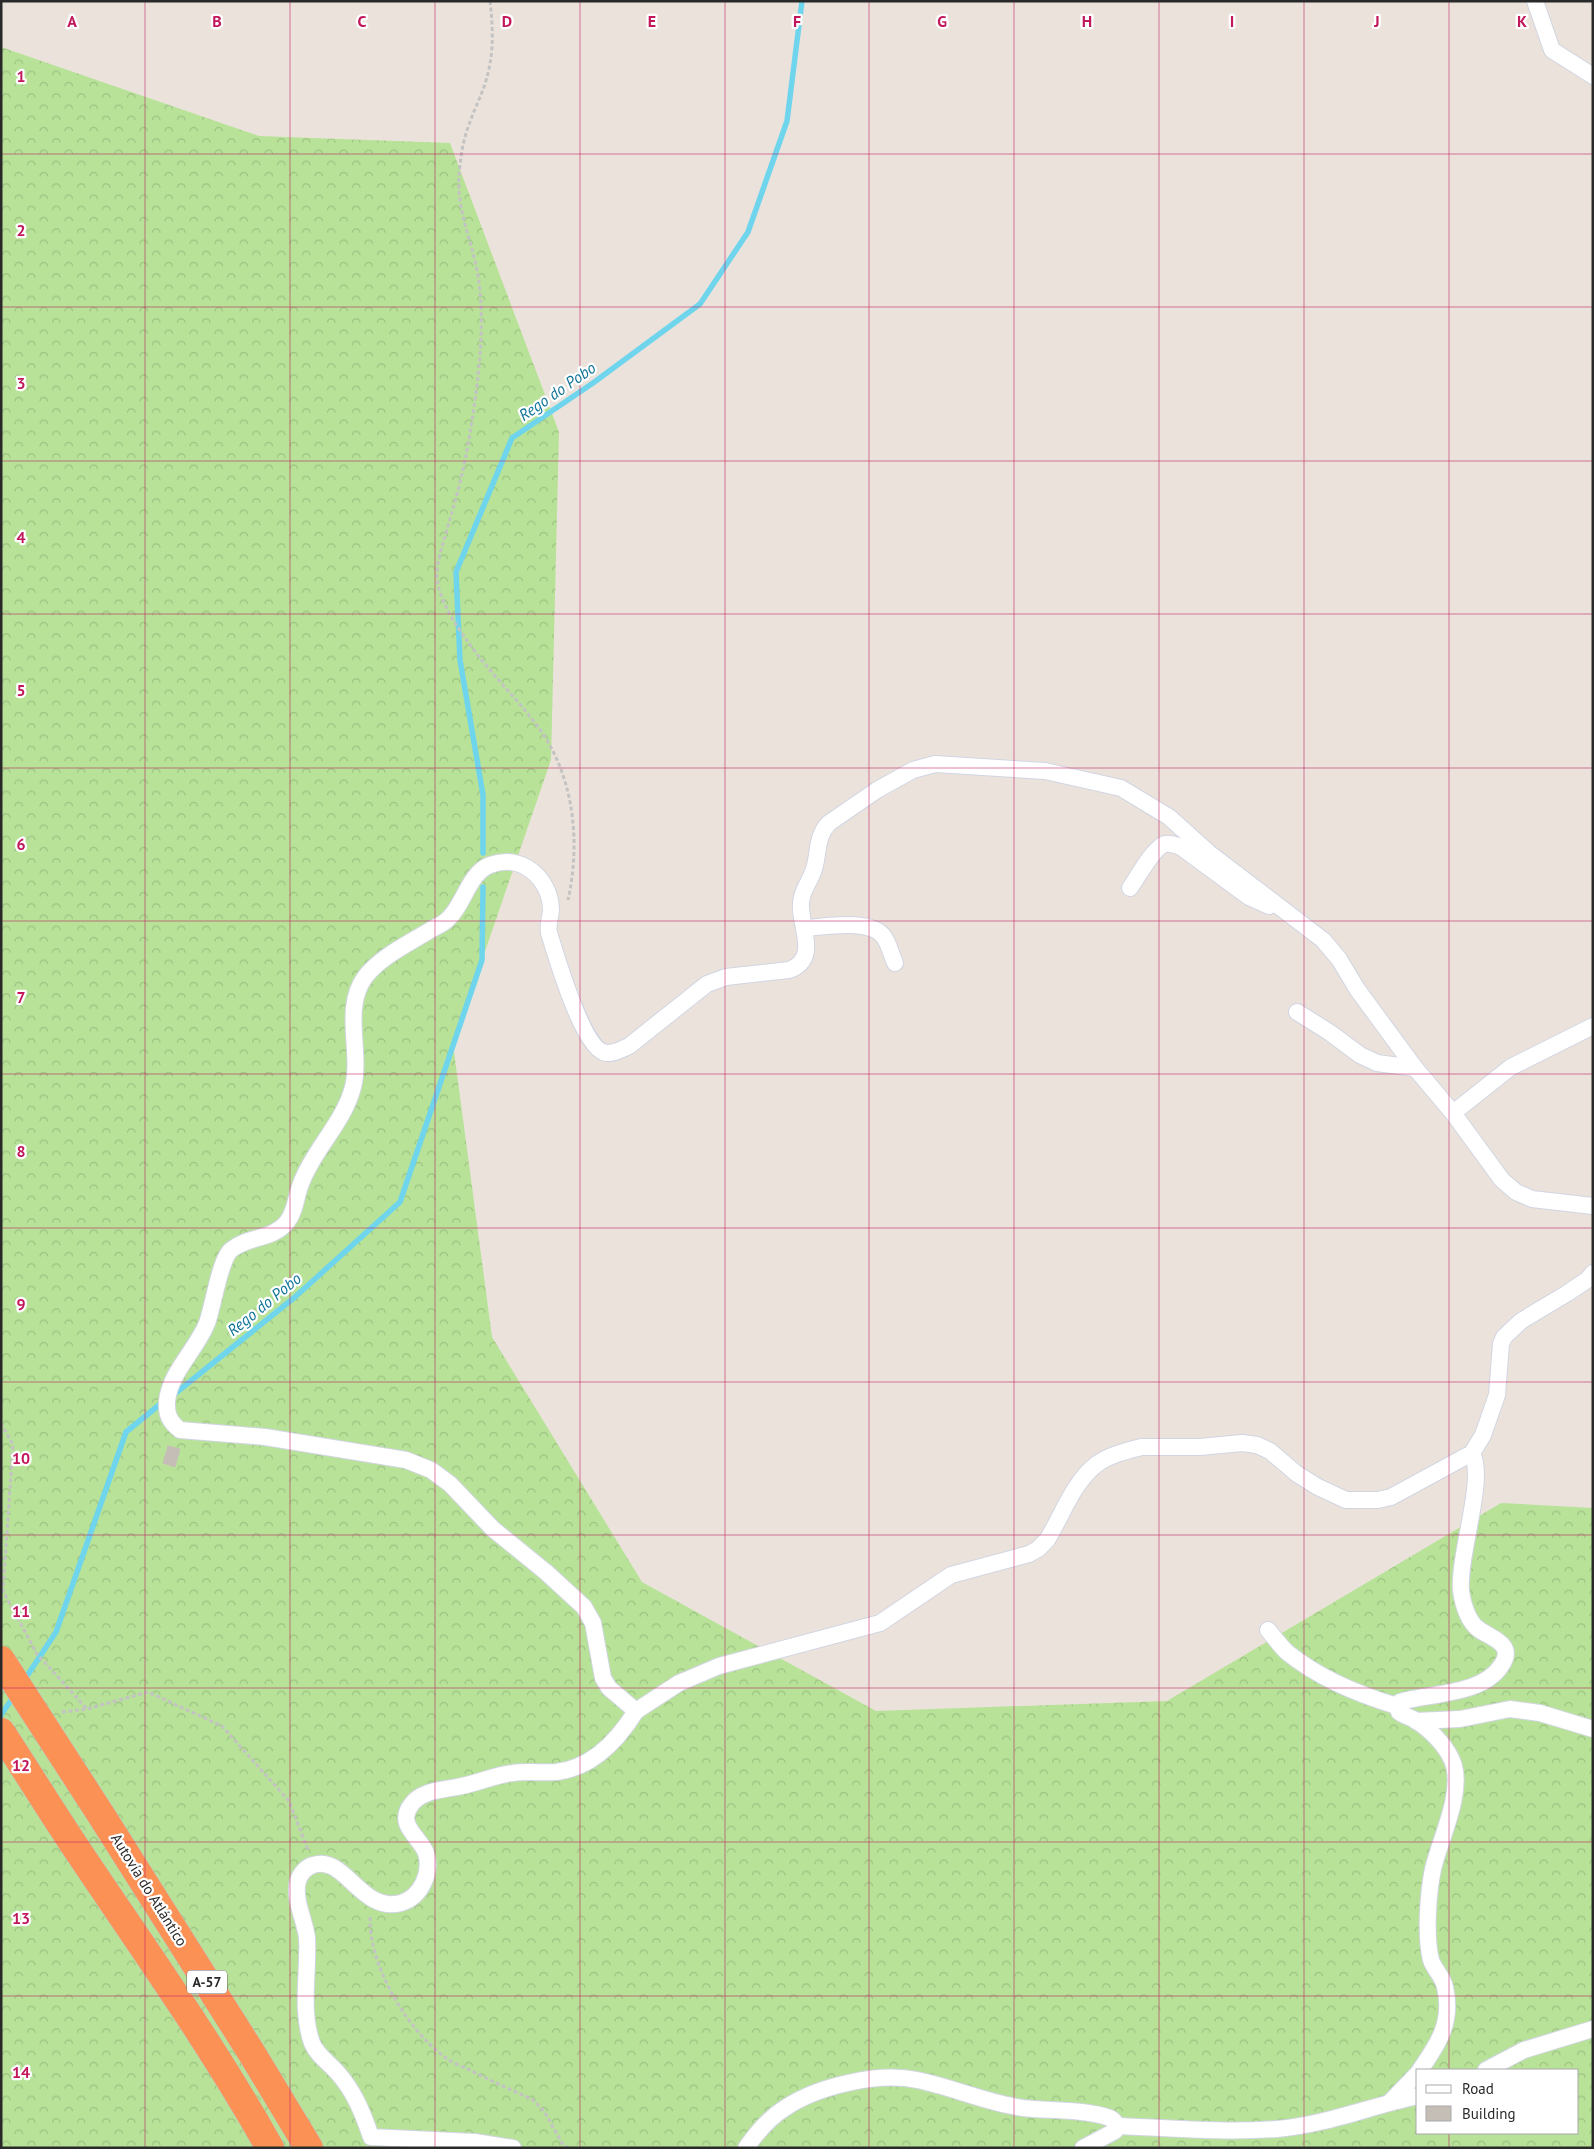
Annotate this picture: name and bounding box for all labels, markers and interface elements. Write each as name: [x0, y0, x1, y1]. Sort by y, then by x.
text: A: [67, 11, 77, 31]
text: B: [212, 11, 222, 31]
text: C: [358, 11, 367, 31]
text: D: [502, 11, 512, 31]
text: E: [648, 11, 656, 31]
text: F: [793, 11, 801, 31]
text: G: [937, 11, 947, 31]
text: H: [1082, 11, 1092, 31]
text: I: [1230, 11, 1234, 31]
text: J: [1373, 11, 1380, 31]
text: K: [1517, 11, 1527, 31]
text: 1: [16, 66, 26, 86]
text: 2: [16, 220, 26, 240]
water label: Rego do Pobo: [515, 357, 599, 425]
text: 3: [16, 373, 26, 393]
text: 4: [16, 527, 26, 547]
text: 5: [16, 680, 26, 700]
text: 6: [16, 834, 26, 854]
text: 7: [16, 987, 26, 1007]
text: 8: [16, 1141, 26, 1161]
water label: Rego do Pobo: [223, 1268, 305, 1340]
text: 9: [16, 1294, 26, 1314]
text: 10: [12, 1448, 30, 1468]
text: 11: [12, 1601, 30, 1621]
text: 12: [12, 1755, 30, 1775]
street label: Autovía do Atlántico: [107, 1830, 192, 1950]
text: 13: [12, 1908, 30, 1928]
road number: A-57: [187, 1970, 227, 1994]
text: 14: [12, 2062, 30, 2082]
legend: [1416, 2069, 1579, 2134]
text: Road: [1462, 2079, 1494, 2098]
text: Building: [1462, 2104, 1516, 2123]

